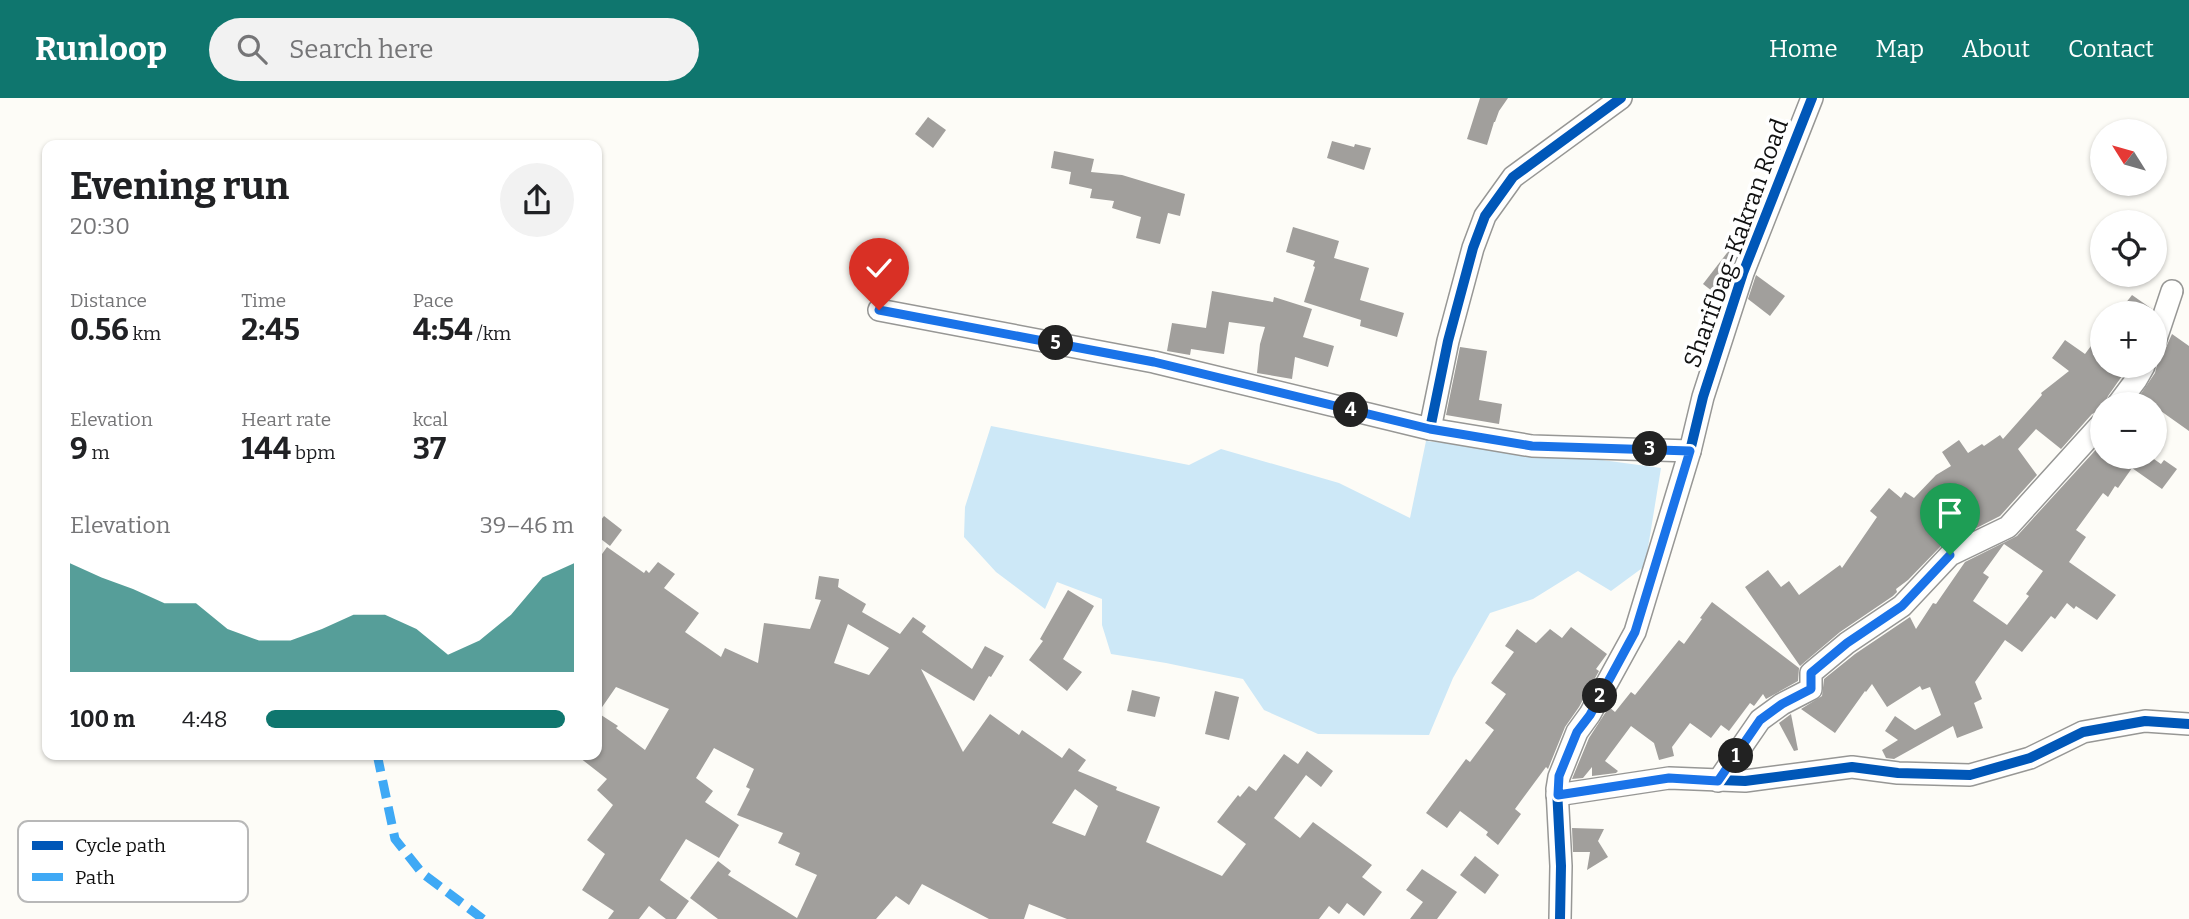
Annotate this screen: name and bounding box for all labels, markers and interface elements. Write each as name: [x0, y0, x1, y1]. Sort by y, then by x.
search box: [209, 18, 699, 81]
text: Runloop: [35, 29, 167, 69]
icon: search: [233, 30, 271, 68]
text: Search here: [289, 34, 433, 65]
text: Home: [1769, 35, 1838, 63]
text: Map: [1876, 35, 1924, 63]
text: About: [1962, 35, 2030, 63]
text: Contact: [2068, 35, 2154, 63]
street label: Sharifbag-Kakran Road: [1678, 115, 1794, 371]
north arrow: [2090, 119, 2166, 196]
map controls: [2090, 119, 2167, 469]
text: Evening run: [70, 163, 289, 209]
button: share: [500, 163, 574, 237]
button: locate: [2090, 210, 2167, 287]
text: 20:30: [70, 212, 130, 240]
pin: [849, 238, 909, 310]
icon: check: [860, 249, 898, 287]
text: Distance: [70, 289, 147, 312]
text: Time: [241, 289, 286, 312]
text: Pace: [413, 289, 454, 312]
button: +: [2090, 301, 2167, 378]
text: 0.56: [70, 312, 129, 348]
text: 2:45: [241, 312, 300, 348]
text: 4:54: [413, 312, 473, 348]
text: km: [129, 322, 161, 345]
text: /km: [473, 322, 511, 345]
pin: 5: [1038, 326, 1074, 360]
text: 5: [1050, 331, 1061, 354]
pin: 4: [1334, 392, 1368, 428]
button: −: [2090, 392, 2167, 469]
text: 4: [1345, 398, 1356, 421]
text: Elevation: [70, 408, 153, 431]
text: Heart rate: [241, 408, 331, 431]
text: kcal: [413, 408, 448, 431]
text: 9: [70, 431, 88, 467]
text: 144: [241, 431, 291, 467]
text: 37: [413, 431, 446, 467]
pin: 3: [1632, 432, 1668, 466]
text: 3: [1644, 437, 1655, 460]
text: m: [88, 441, 110, 464]
text: bpm: [291, 441, 335, 464]
pin: [1920, 483, 1980, 555]
icon: arrive: [1931, 494, 1969, 532]
text: Elevation: [70, 511, 170, 539]
text: 39–46 m: [480, 511, 574, 539]
pin: 2: [1582, 678, 1618, 714]
text: 2: [1594, 684, 1605, 707]
text: 100 m: [70, 705, 135, 733]
text: 4:48: [182, 705, 228, 733]
pin: 1: [1718, 738, 1754, 774]
text: 1: [1731, 744, 1740, 767]
legend: [18, 821, 248, 902]
text: Cycle path: [75, 834, 166, 857]
text: Path: [75, 866, 115, 889]

